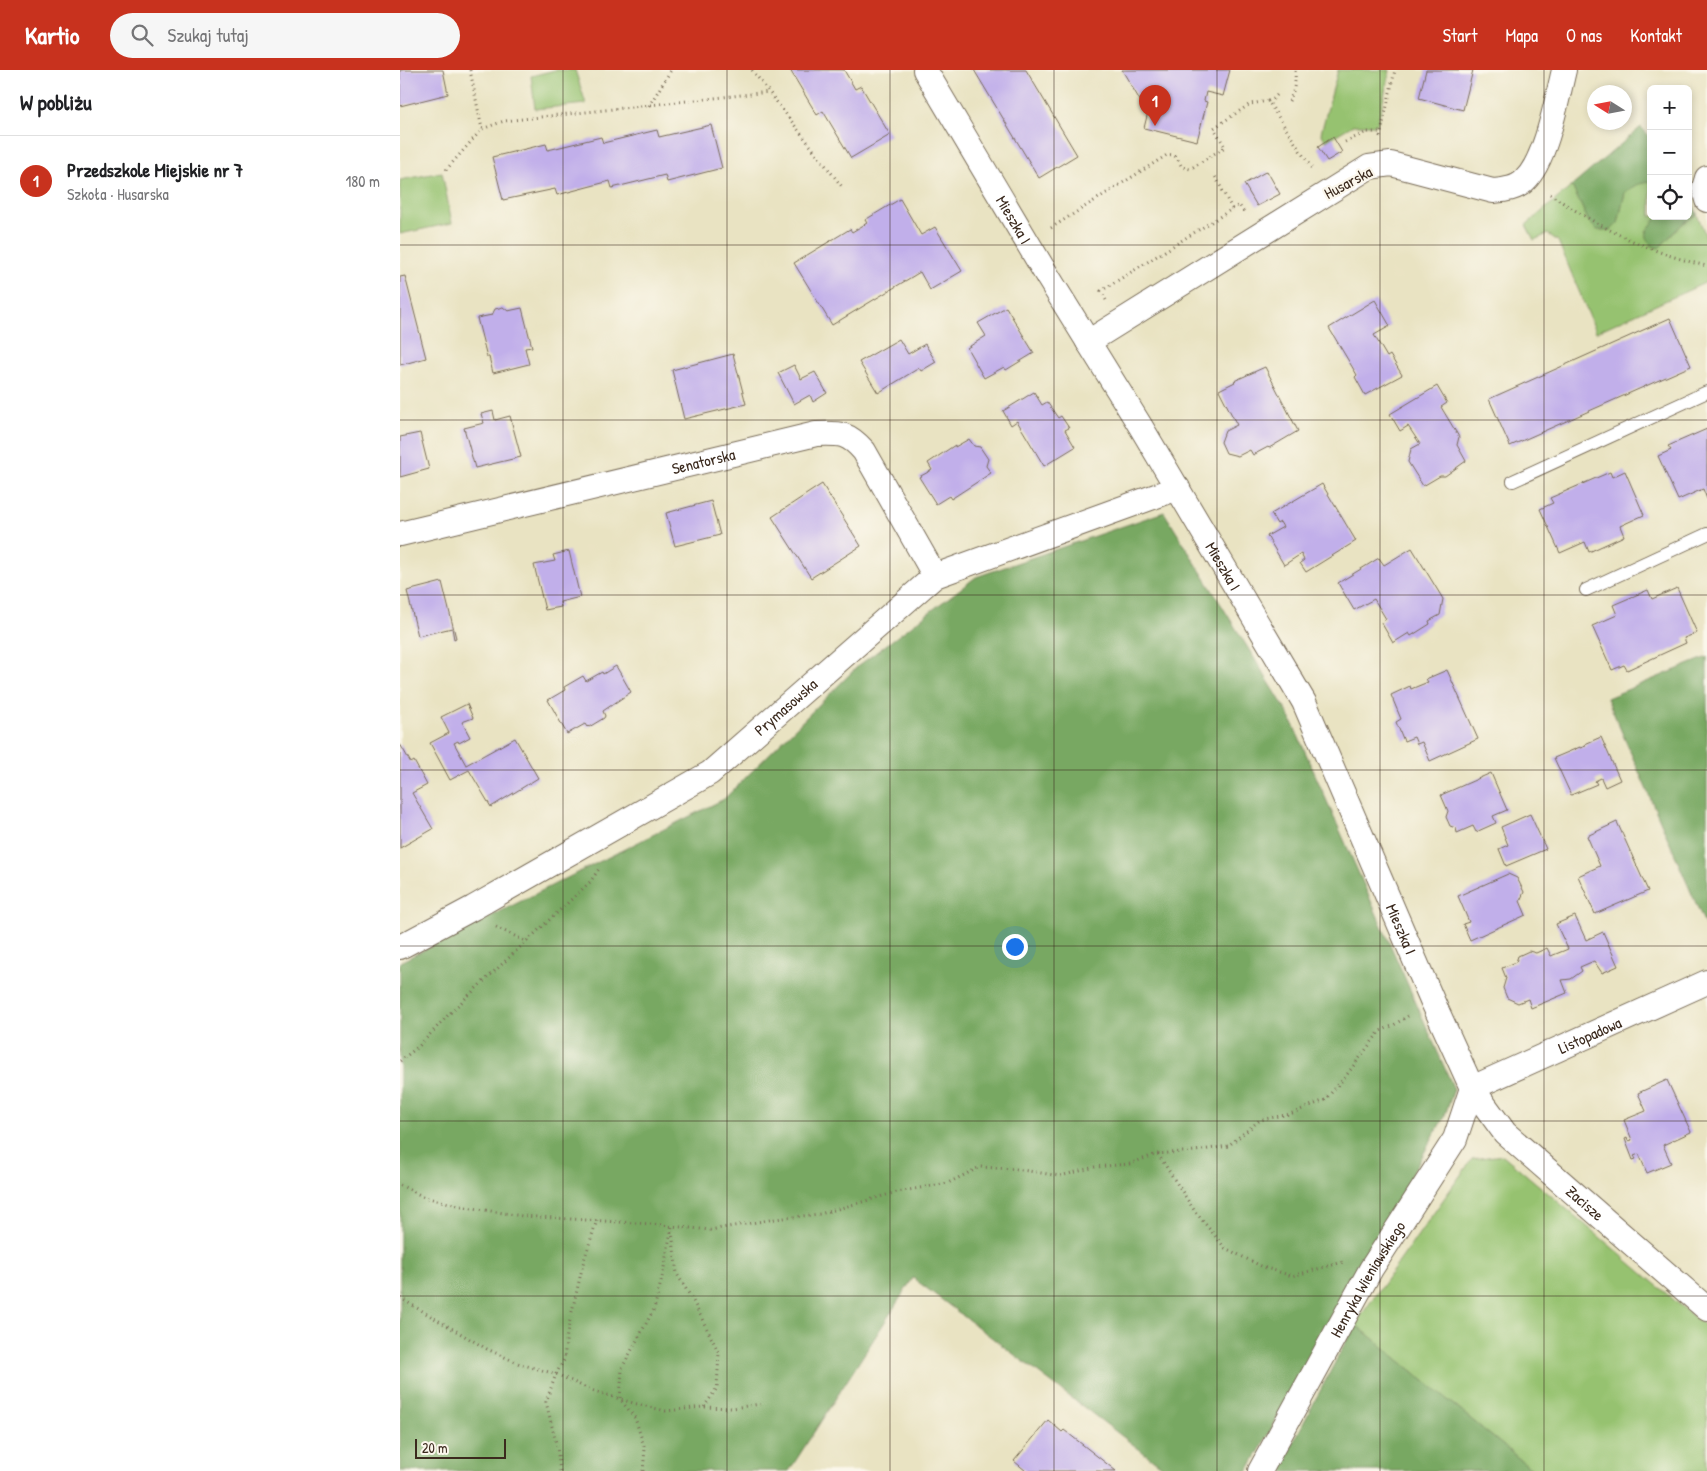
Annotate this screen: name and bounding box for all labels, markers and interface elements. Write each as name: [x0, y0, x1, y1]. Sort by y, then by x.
search box: [110, 13, 460, 58]
text: Kartio: [25, 19, 80, 51]
icon: search: [128, 21, 156, 49]
text: Szukaj tutaj: [168, 22, 249, 48]
text: Start: [1443, 23, 1477, 48]
text: Mapa: [1505, 23, 1538, 48]
text: O nas: [1566, 23, 1602, 48]
text: Kontakt: [1630, 23, 1682, 48]
pin: 1: [1139, 85, 1171, 126]
north arrow: [1587, 85, 1632, 130]
map controls: [1647, 85, 1692, 220]
button: +: [1647, 85, 1692, 130]
text: W pobliżu: [20, 88, 92, 117]
button: −: [1647, 130, 1692, 175]
text: Przedszkole Miejskie nr 7: [67, 157, 243, 183]
street label: Husarska: [1320, 160, 1376, 204]
text: 1: [33, 170, 39, 192]
text: 180 m: [346, 170, 380, 192]
button: locate: [1647, 175, 1692, 220]
text: Szkoła · Husarska: [67, 183, 169, 205]
street label: Mieszka I: [991, 191, 1037, 248]
street label: Senatorska: [669, 443, 737, 479]
street label: Mieszka I: [1201, 538, 1246, 594]
street label: Prymasowska: [749, 673, 822, 740]
street label: Mieszka I: [1381, 900, 1422, 958]
your location: [1002, 934, 1028, 960]
street label: Listopadowa: [1554, 1011, 1625, 1059]
street label: Zacisze: [1561, 1180, 1609, 1226]
street label: Henryka Wieniawskiego: [1325, 1216, 1410, 1341]
scale bar: [415, 1436, 506, 1459]
text: 20 m: [422, 1438, 448, 1457]

